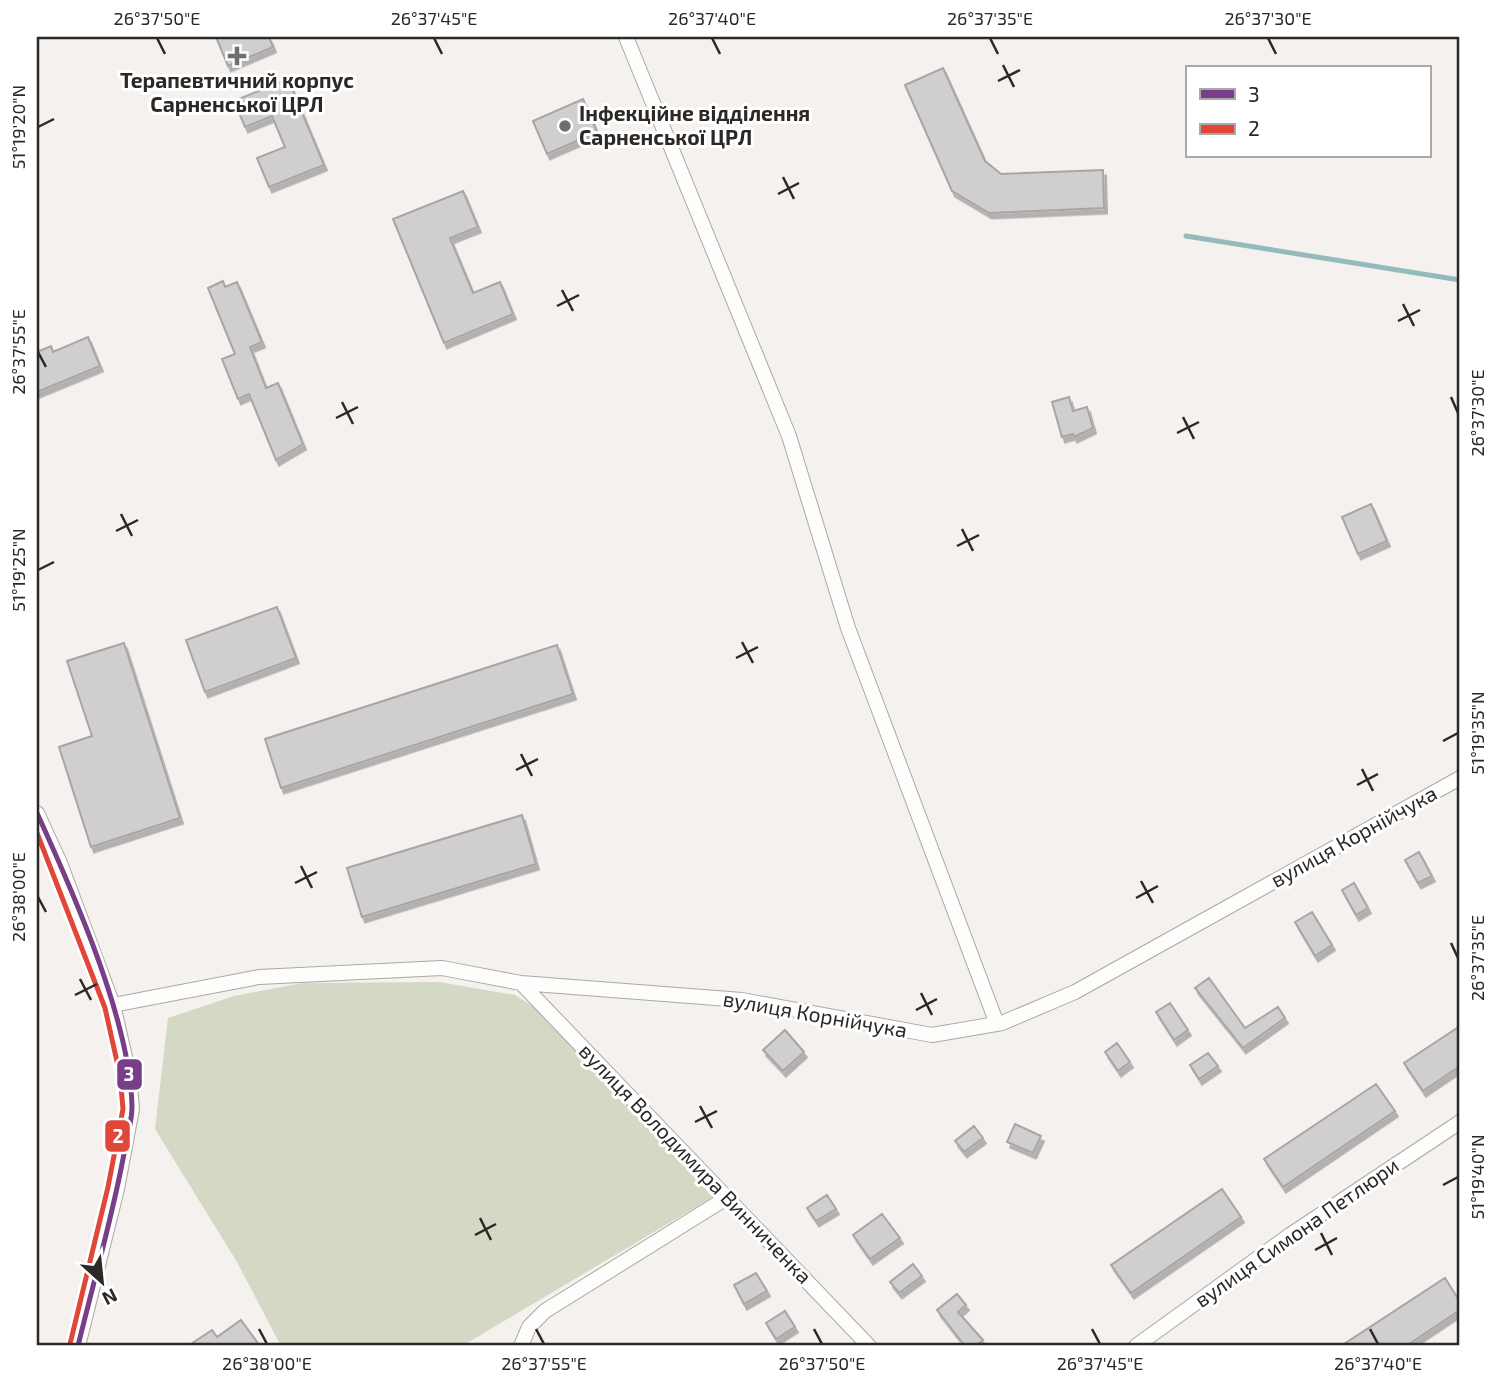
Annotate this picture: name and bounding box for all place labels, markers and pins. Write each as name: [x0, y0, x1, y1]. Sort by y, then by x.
marker: Терапевтичний корпус Сарненської ЦРЛ: [227, 46, 247, 66]
place label: Терапевтичний корпус Сарненської ЦРЛ: [120, 67, 354, 116]
place label: Інфекційне відділення Сарненської ЦРЛ: [579, 100, 810, 149]
marker: Інфекційне відділення Сарненської ЦРЛ: [557, 118, 573, 134]

